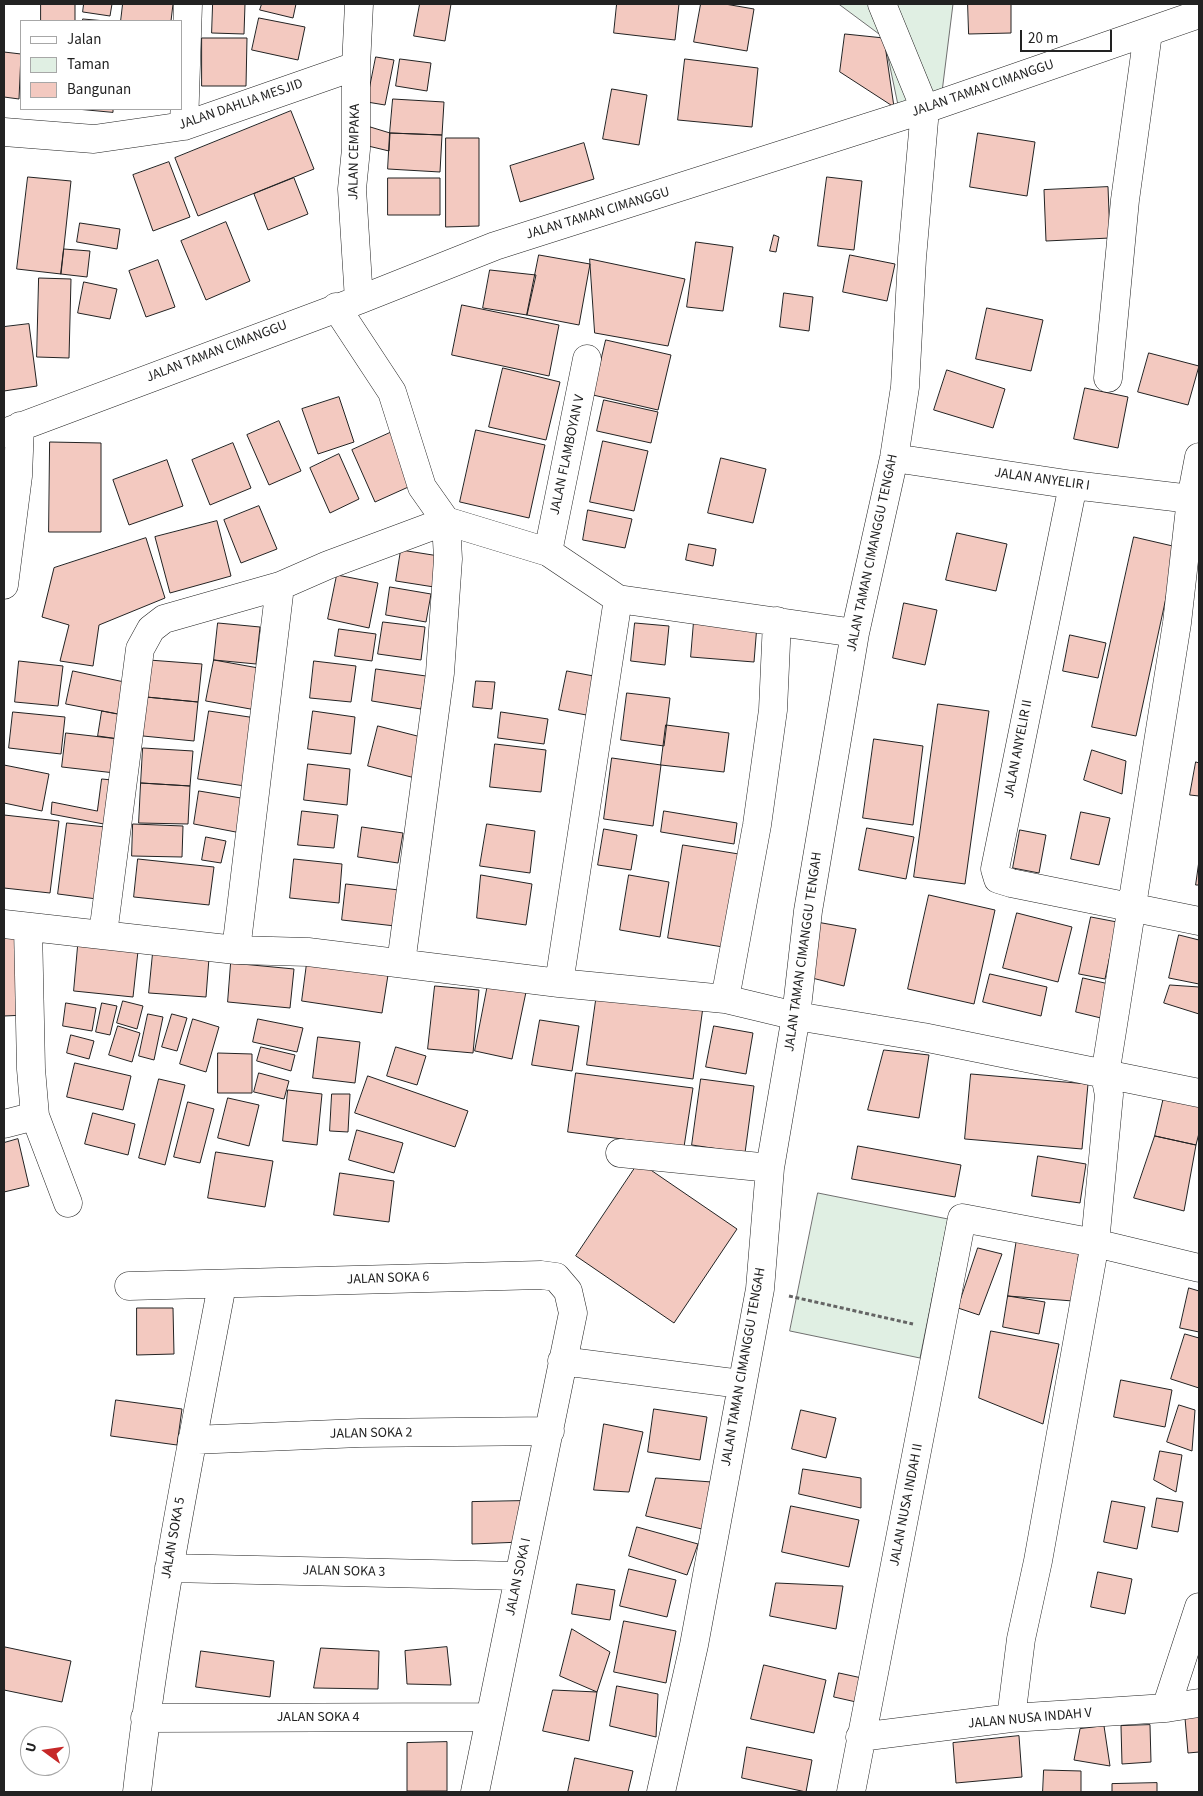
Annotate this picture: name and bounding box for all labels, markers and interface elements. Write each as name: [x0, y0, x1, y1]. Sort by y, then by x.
legend: [20, 20, 182, 110]
scale bar: [1023, 20, 1116, 52]
text: 20 m: [1028, 28, 1058, 49]
text: Jalan: [67, 29, 101, 50]
text: Taman: [67, 54, 110, 75]
street label: JALAN TAMAN CIMANGGU: [910, 57, 1056, 121]
street label: JALAN DAHLIA MESJID: [177, 76, 305, 134]
text: Bangunan: [67, 79, 131, 100]
street label: JALAN CEMPAKA: [346, 104, 364, 200]
street label: JALAN TAMAN CIMANGGU: [524, 184, 672, 244]
street label: JALAN TAMAN CIMANGGU: [144, 317, 290, 387]
street label: JALAN FLAMBOYAN V: [547, 393, 589, 517]
street label: JALAN TAMAN CIMANGGU TENGAH: [844, 453, 902, 653]
street label: JALAN ANYELIR I: [993, 465, 1091, 495]
street label: JALAN ANYELIR II: [1001, 698, 1037, 800]
street label: JALAN TAMAN CIMANGGU TENGAH: [782, 851, 826, 1053]
street label: JALAN TAMAN CIMANGGU TENGAH: [718, 1266, 770, 1468]
street label: JALAN SOKA 6: [346, 1269, 430, 1289]
street label: JALAN SOKA 2: [330, 1425, 412, 1443]
street label: JALAN NUSA INDAH II: [887, 1442, 927, 1568]
street label: JALAN SOKA 5: [159, 1496, 189, 1580]
street label: JALAN SOKA I: [503, 1536, 535, 1618]
street label: JALAN SOKA 3: [303, 1563, 385, 1581]
street label: JALAN NUSA INDAH V: [967, 1705, 1093, 1733]
street label: JALAN SOKA 4: [277, 1710, 359, 1726]
north arrow: [20, 1726, 70, 1776]
text: U: [21, 1741, 42, 1755]

